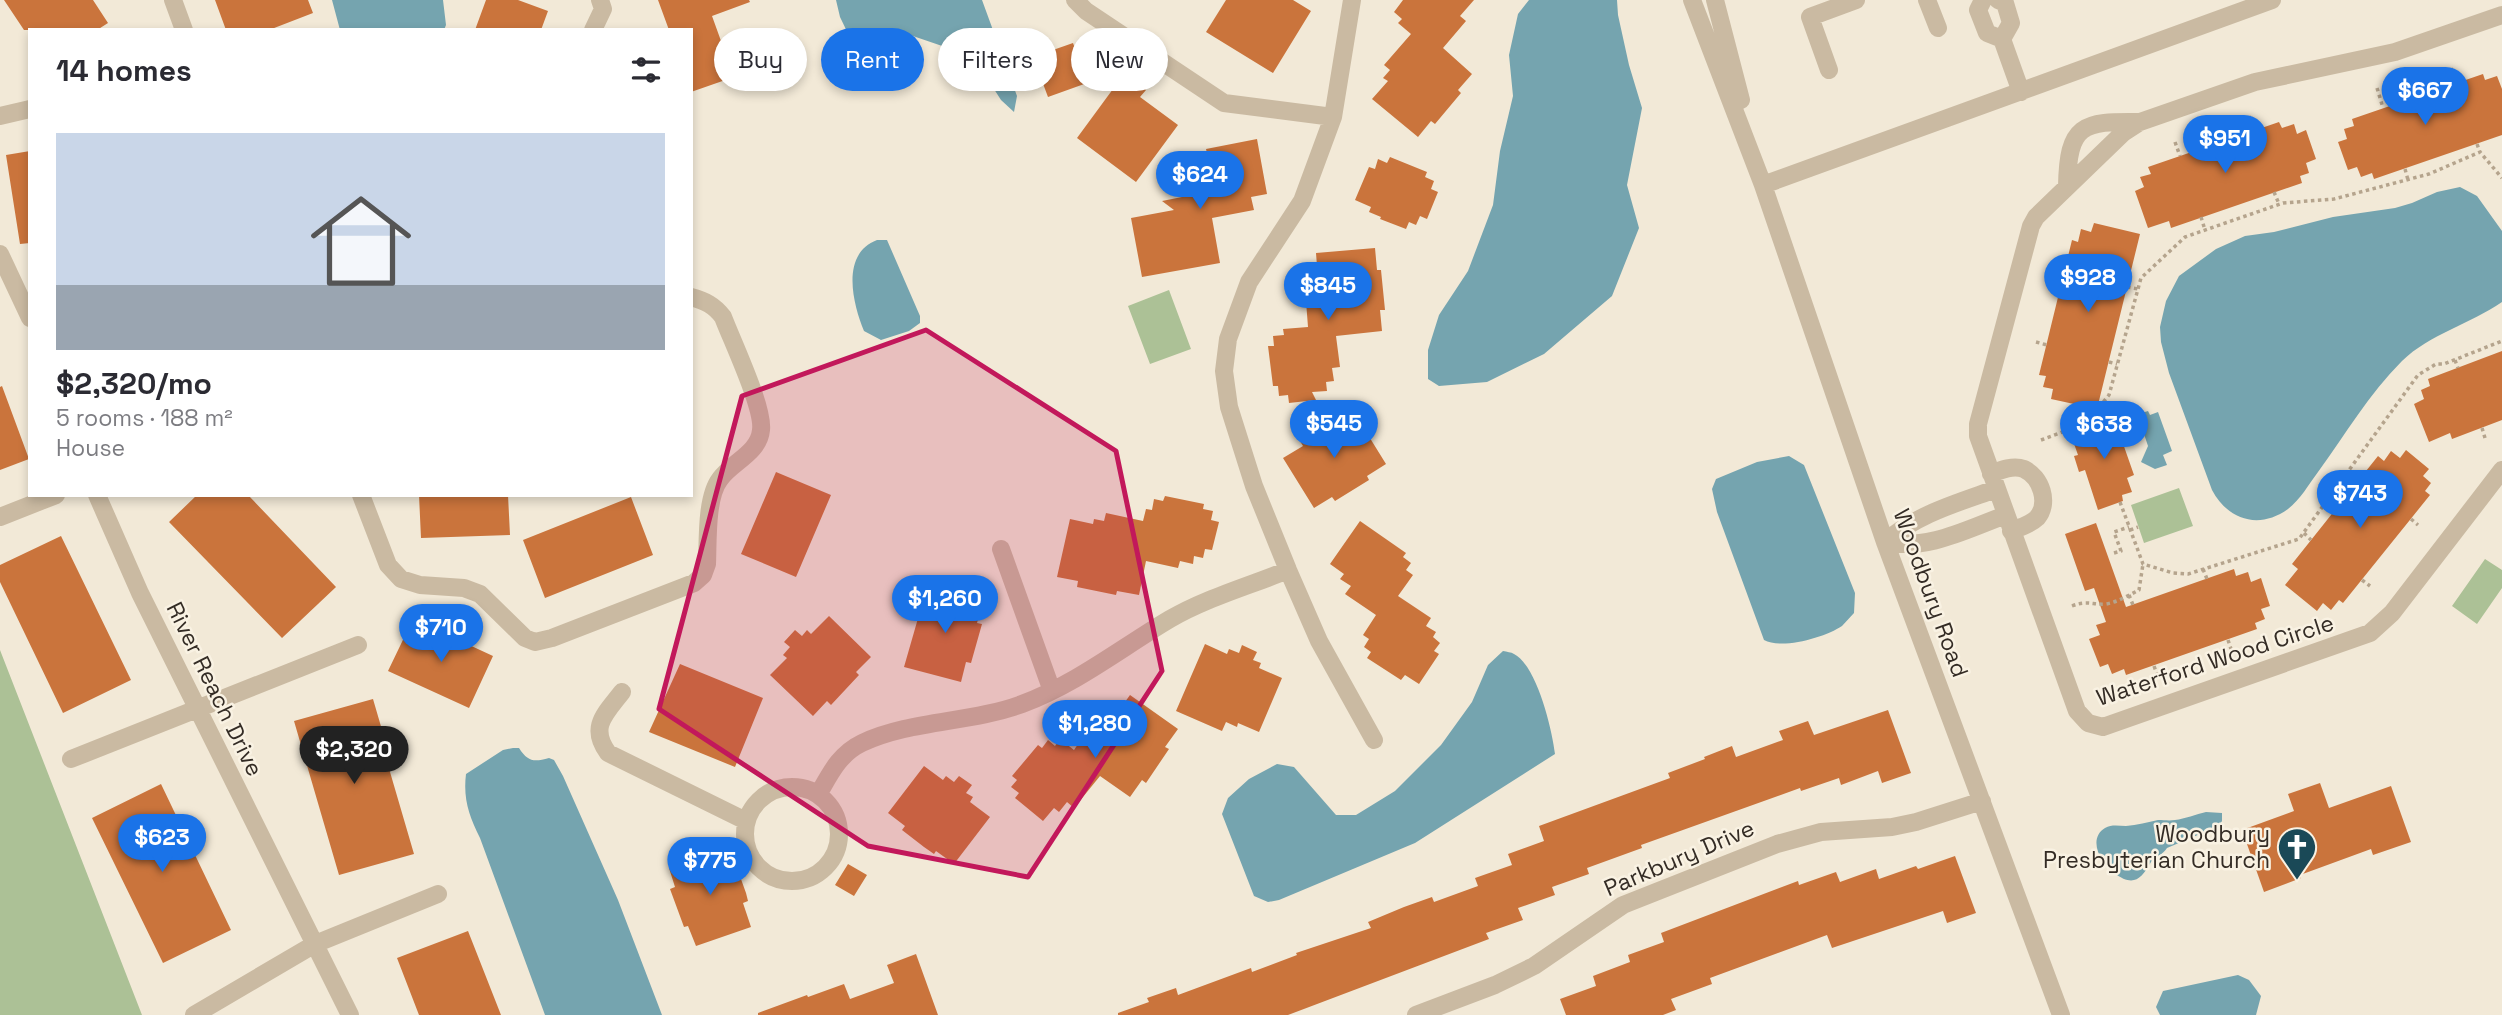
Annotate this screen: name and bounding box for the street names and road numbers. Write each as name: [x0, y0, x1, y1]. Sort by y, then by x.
street label: Woodbury Road: [1887, 505, 1975, 681]
street label: River Reach Drive: [160, 597, 270, 781]
street label: Waterford Wood Circle: [2092, 607, 2338, 713]
street label: Parkbury Drive: [1599, 813, 1759, 903]

